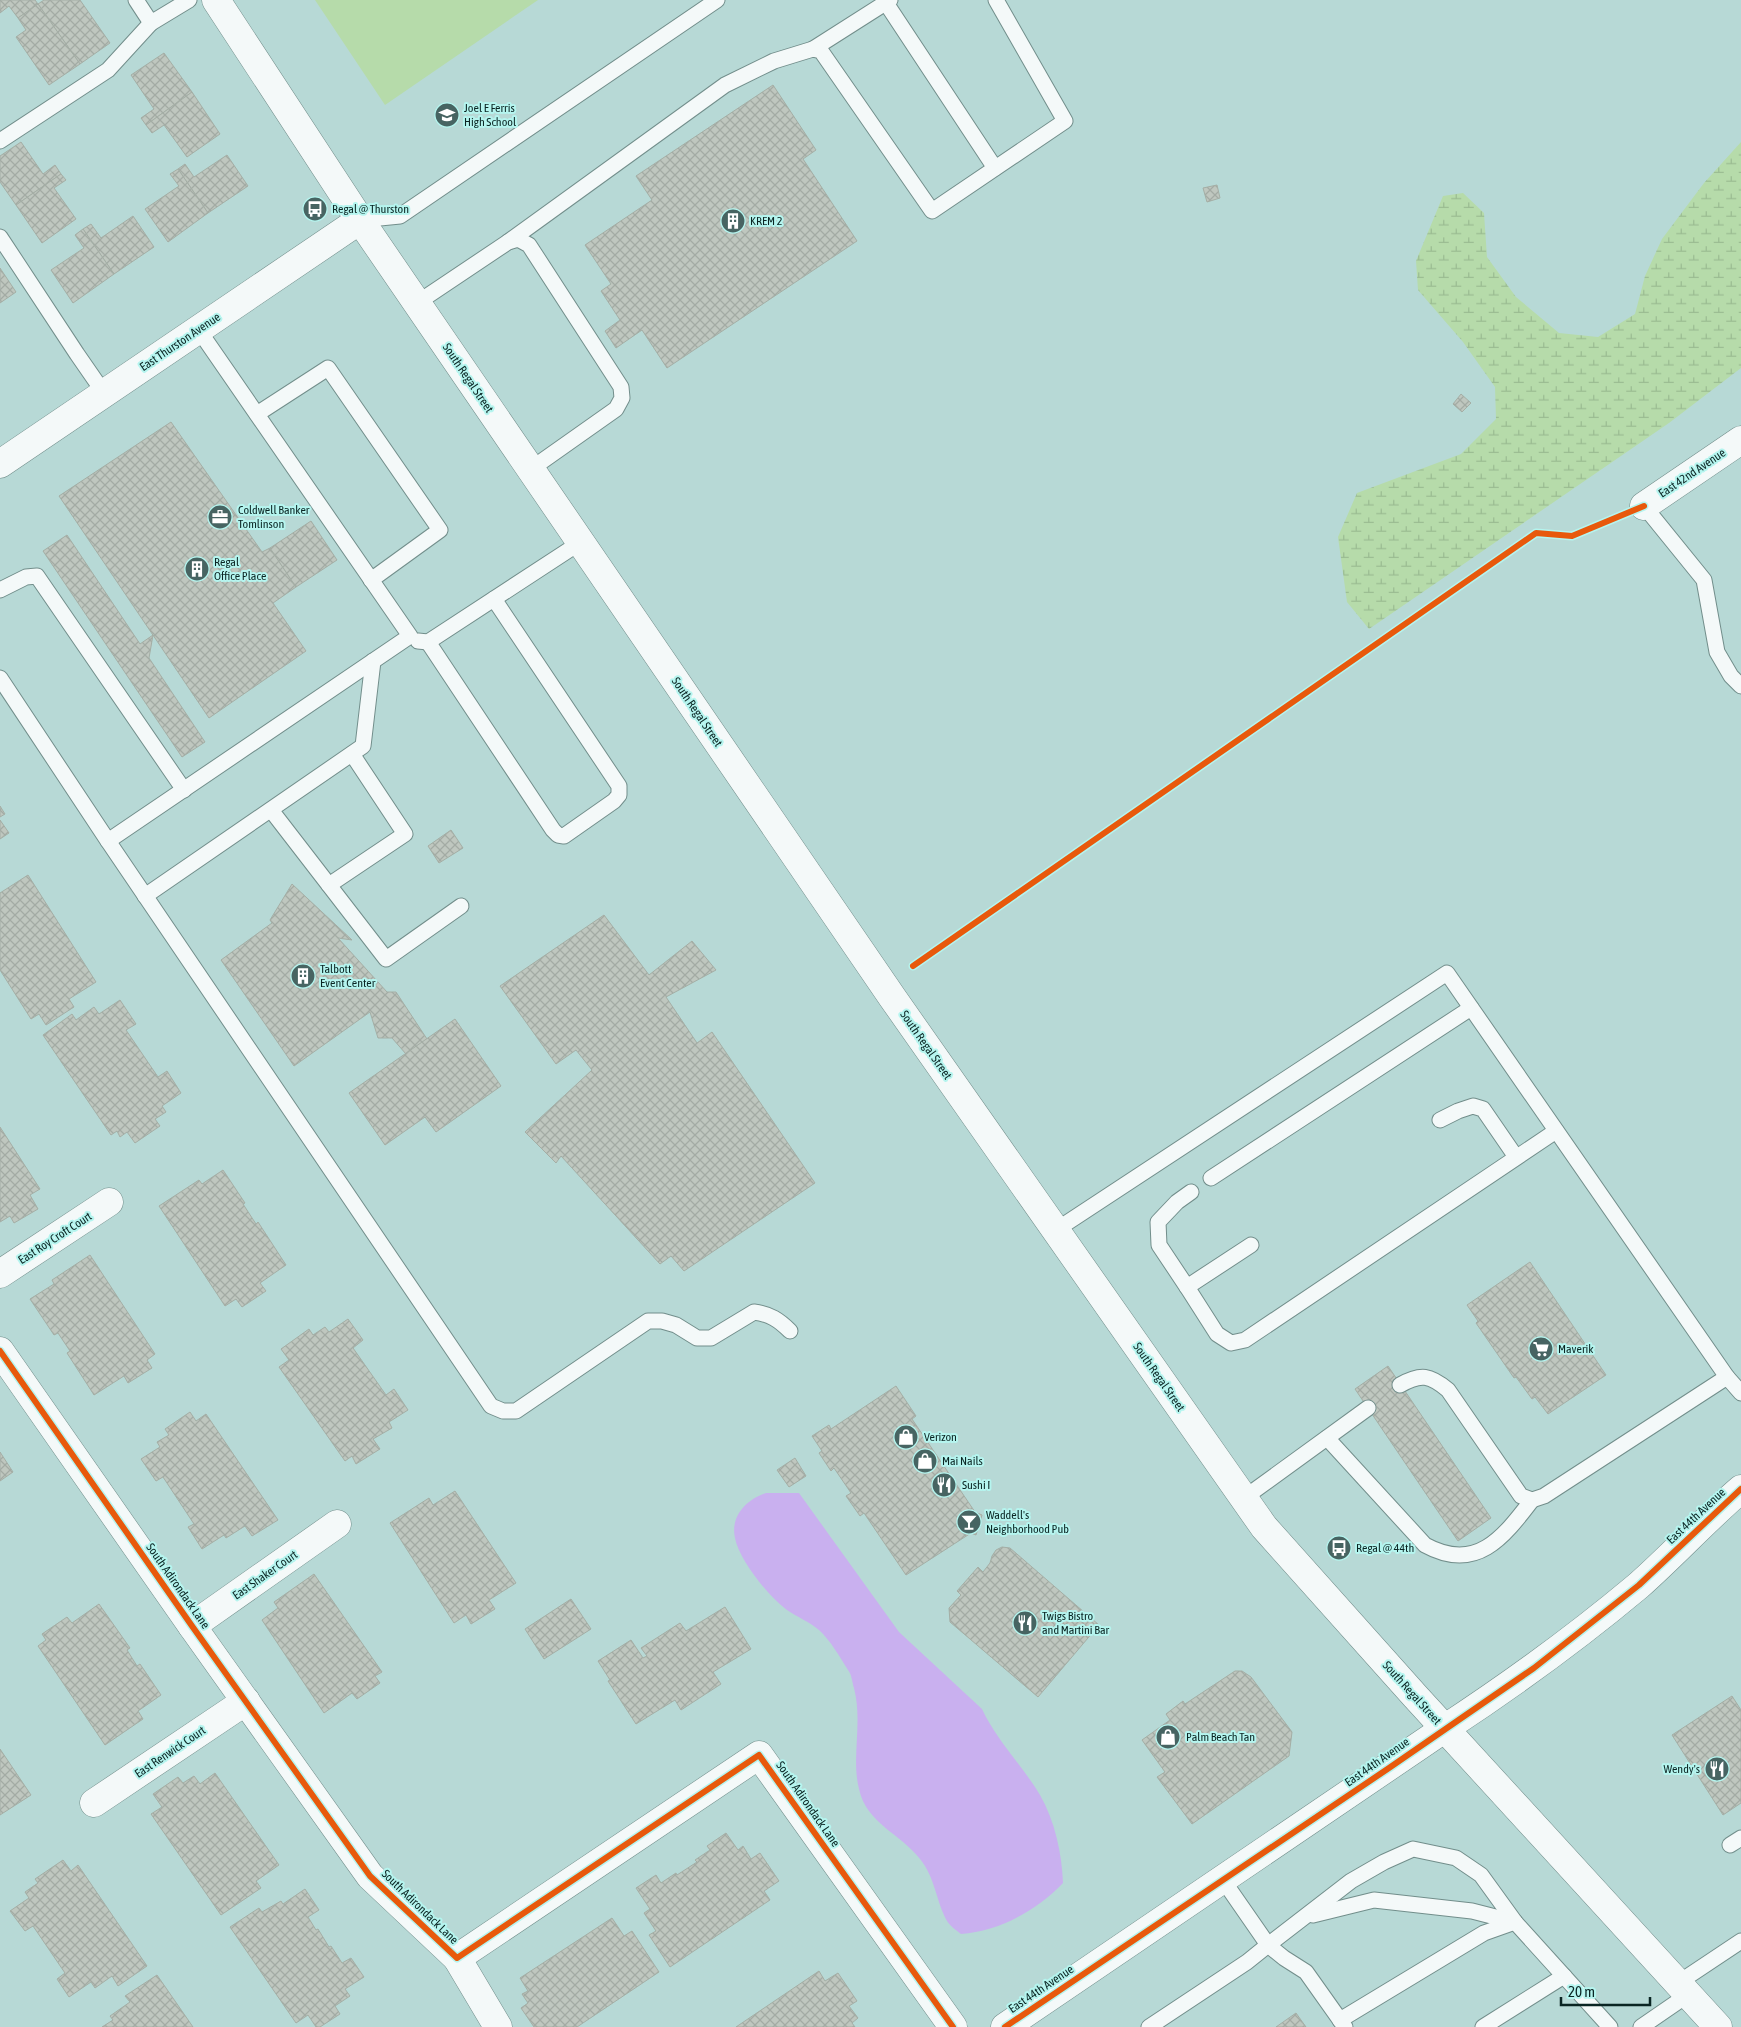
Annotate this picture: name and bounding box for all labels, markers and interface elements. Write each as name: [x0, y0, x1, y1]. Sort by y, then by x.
place label: Joel E Ferris High School: [464, 101, 517, 129]
school or university icon: Joel E Ferris High School: [434, 102, 460, 128]
bus stop icon: Regal @ Thurston: [302, 196, 328, 222]
place label: Regal @ Thurston: [332, 202, 409, 216]
building icon: KREM 2: [720, 208, 746, 234]
place label: KREM 2: [750, 214, 782, 228]
street label: East Thurston Avenue: [137, 310, 223, 374]
street label: South Regal Street: [440, 341, 497, 416]
street label: East 42nd Avenue: [1656, 445, 1728, 501]
place label: Coldwell Banker Tomlinson: [238, 503, 310, 531]
office icon: Coldwell Banker Tomlinson: [207, 504, 233, 530]
place label: Regal Office Place: [214, 555, 266, 583]
building icon: Regal Office Place: [184, 556, 210, 582]
street label: South Regal Street: [669, 675, 726, 750]
place label: Talbott Event Center: [320, 962, 376, 990]
building icon: Talbott Event Center: [290, 963, 316, 989]
street label: South Regal Street: [897, 1008, 955, 1082]
street label: East Roy Croft Court: [16, 1209, 95, 1267]
supermarket icon: Maverik: [1528, 1336, 1554, 1362]
street label: South Regal Street: [1130, 1340, 1188, 1414]
place label: Maverik: [1558, 1342, 1594, 1356]
shop icon: Verizon: [893, 1424, 919, 1450]
place label: Verizon: [924, 1430, 957, 1444]
shop icon: Mai Nails: [912, 1448, 938, 1474]
place label: Mai Nails: [942, 1454, 983, 1468]
restaurant icon: Sushi I: [931, 1472, 957, 1498]
place label: Sushi I: [962, 1478, 990, 1492]
street label: East 44th Avenue: [1664, 1485, 1728, 1547]
place label: Waddell's Neighborhood Pub: [986, 1508, 1069, 1536]
bar icon: Waddell's Neighborhood Pub: [956, 1509, 982, 1535]
bus stop icon: Regal @ 44th: [1326, 1535, 1352, 1561]
street label: South Adirondack Lane: [143, 1541, 213, 1631]
place label: Regal @ 44th: [1356, 1541, 1414, 1555]
street label: East Shaker Court: [230, 1547, 301, 1602]
place label: Twigs Bistro and Martini Bar: [1042, 1609, 1109, 1637]
restaurant icon: Twigs Bistro and Martini Bar: [1012, 1610, 1038, 1636]
street label: South Regal Street: [1380, 1658, 1444, 1728]
street label: East Renwick Court: [132, 1723, 208, 1781]
shop icon: Palm Beach Tan: [1155, 1724, 1181, 1750]
place label: Palm Beach Tan: [1186, 1730, 1255, 1744]
street label: East 44th Avenue: [1342, 1735, 1412, 1789]
restaurant icon: Wendy's: [1704, 1756, 1730, 1782]
street label: South Adirondack Lane: [773, 1759, 843, 1849]
place label: Wendy's: [1664, 1762, 1700, 1776]
street label: South Adirondack Lane: [379, 1867, 461, 1947]
street label: East 44th Avenue: [1006, 1962, 1076, 2016]
scale bar: [1561, 1974, 1650, 2006]
text: 20 m: [1568, 1983, 1595, 2000]

